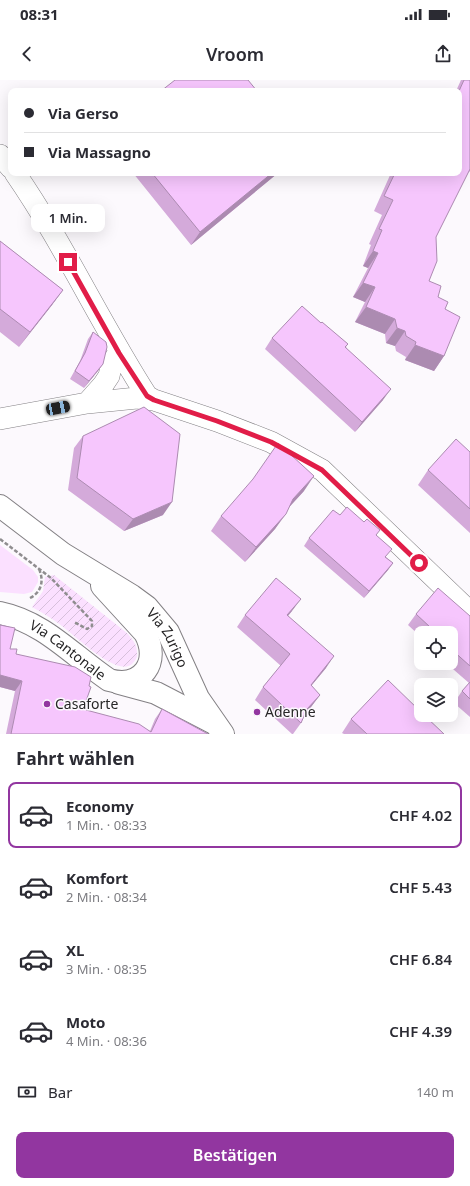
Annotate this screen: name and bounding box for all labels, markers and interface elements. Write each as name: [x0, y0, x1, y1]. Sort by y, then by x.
text: 08:31: [20, 4, 59, 24]
text: Vroom: [206, 42, 264, 66]
icon: back: [16, 43, 38, 65]
icon: share: [432, 43, 454, 65]
text: Via Gerso: [48, 103, 119, 123]
text: Via Massagno: [48, 142, 151, 162]
callout: 1 Min.: [31, 204, 105, 232]
text: 1 Min.: [49, 209, 87, 227]
route end: [59, 253, 77, 271]
car: [45, 400, 71, 416]
route start: [410, 554, 428, 572]
street label: Via Zurigo: [143, 604, 193, 670]
street label: Via Cantonale: [26, 615, 110, 684]
map controls: [414, 626, 458, 722]
button: locate: [414, 626, 458, 670]
button: layers: [414, 678, 458, 722]
place label: Casaforte: [55, 694, 118, 713]
marker: Casaforte: [42, 699, 52, 709]
place label: Adenne: [265, 702, 316, 721]
marker: Adenne: [252, 707, 262, 717]
text: Fahrt wählen: [16, 746, 135, 770]
text: Economy: [66, 796, 134, 816]
icon: car: [18, 797, 54, 833]
text: CHF 4.02: [389, 805, 452, 825]
text: 1 Min. · 08:33: [66, 816, 147, 834]
text: Komfort: [66, 868, 128, 888]
icon: car: [18, 869, 54, 905]
text: CHF 5.43: [389, 877, 452, 897]
text: 2 Min. · 08:34: [66, 888, 147, 906]
text: XL: [66, 940, 84, 960]
icon: car: [18, 941, 54, 977]
text: CHF 6.84: [389, 949, 452, 969]
text: 3 Min. · 08:35: [66, 960, 147, 978]
text: Moto: [66, 1012, 105, 1032]
icon: car: [18, 1013, 54, 1049]
text: CHF 4.39: [389, 1021, 452, 1041]
text: 4 Min. · 08:36: [66, 1032, 147, 1050]
icon: cash: [16, 1081, 38, 1103]
text: Bar: [48, 1082, 72, 1102]
text: 140 m: [416, 1083, 454, 1101]
button: Bestätigen: [16, 1132, 454, 1178]

